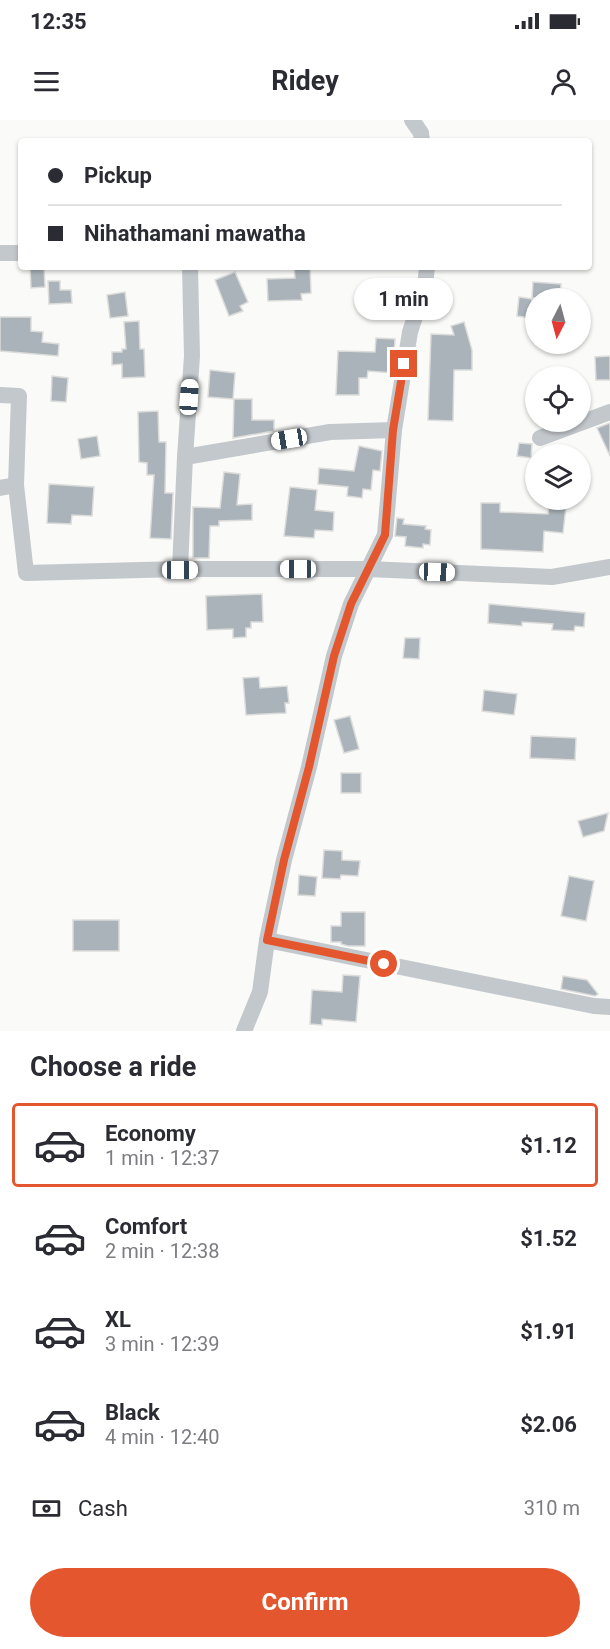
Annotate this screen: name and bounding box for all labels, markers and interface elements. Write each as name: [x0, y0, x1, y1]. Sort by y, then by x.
text: 12:35: [30, 9, 87, 34]
icon: menu: [30, 65, 63, 98]
text: Ridey: [271, 65, 339, 97]
icon: person: [547, 65, 580, 98]
text: Pickup: [84, 163, 152, 188]
text: Nihathamani mawatha: [84, 221, 306, 246]
callout: 1 min: [354, 277, 454, 319]
text: 1 min: [378, 287, 429, 311]
north arrow: [525, 288, 591, 354]
map controls: [525, 288, 591, 510]
route end: [390, 350, 417, 377]
button: locate: [525, 366, 591, 432]
car: [179, 378, 199, 416]
car: [270, 427, 308, 451]
button: layers: [525, 444, 591, 510]
car: [280, 560, 316, 578]
car: [162, 561, 198, 579]
car: [419, 562, 455, 582]
route start: [370, 950, 397, 977]
text: Choose a ride: [30, 1051, 196, 1083]
icon: car: [33, 1118, 87, 1172]
text: Economy: [105, 1121, 196, 1146]
text: $1.12: [520, 1133, 577, 1158]
text: 1 min · 12:37: [105, 1146, 220, 1170]
icon: car: [33, 1211, 87, 1265]
text: Comfort: [105, 1214, 187, 1239]
text: $1.52: [520, 1226, 577, 1251]
text: 2 min · 12:38: [105, 1239, 220, 1263]
icon: car: [33, 1304, 87, 1358]
text: XL: [105, 1307, 131, 1332]
text: $1.91: [520, 1319, 577, 1344]
text: 3 min · 12:39: [105, 1332, 220, 1356]
icon: car: [33, 1397, 87, 1451]
text: Black: [105, 1400, 160, 1425]
text: $2.06: [520, 1412, 577, 1437]
text: 4 min · 12:40: [105, 1425, 220, 1449]
icon: cash: [30, 1492, 63, 1525]
text: Cash: [78, 1496, 128, 1521]
text: 310 m: [524, 1496, 580, 1520]
button: Confirm: [30, 1568, 580, 1637]

